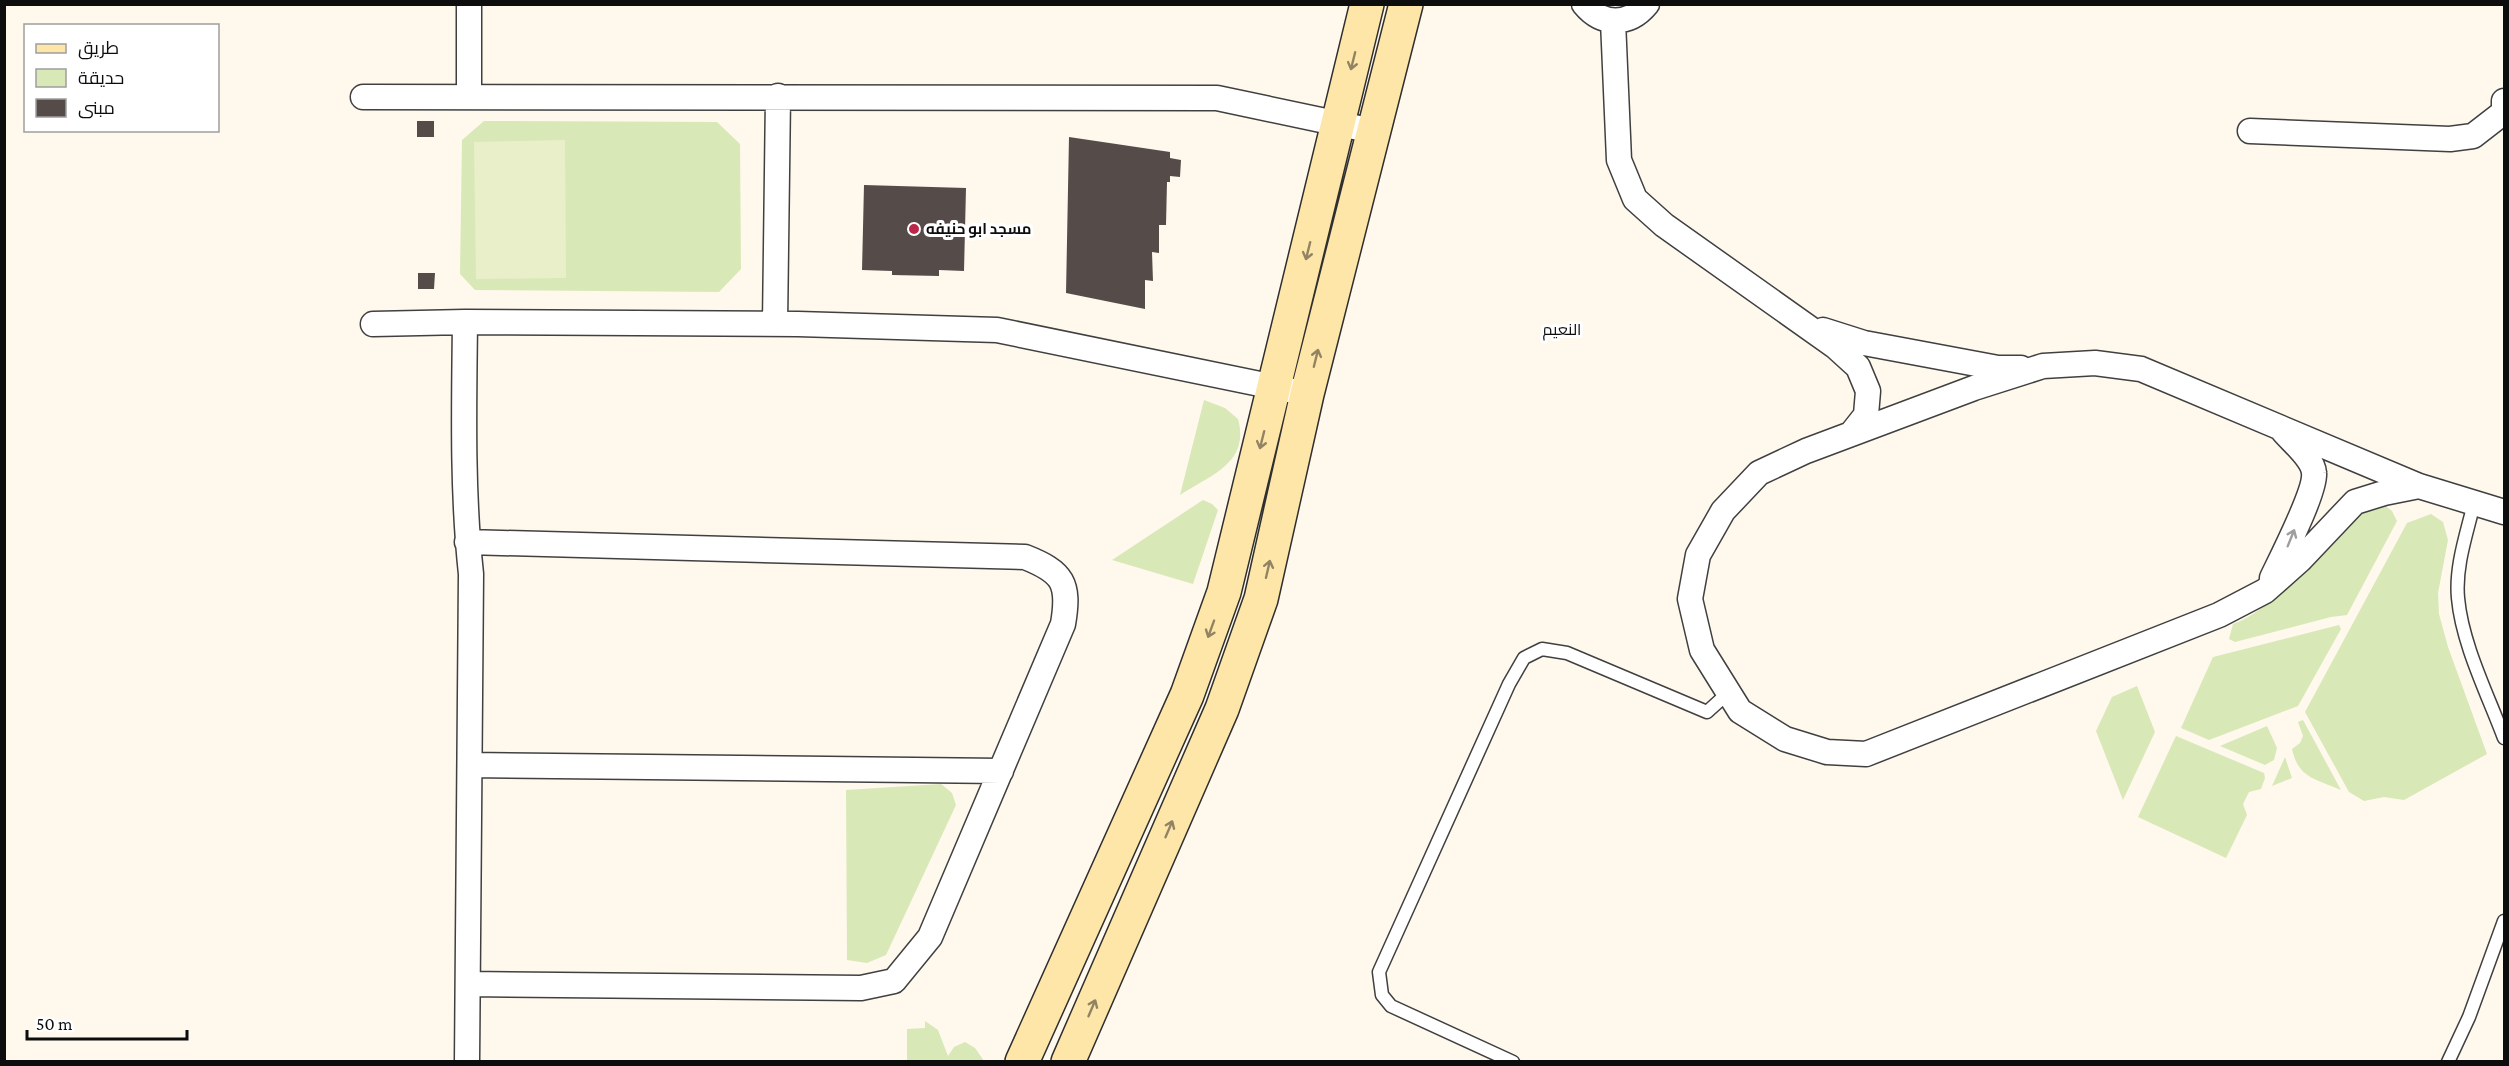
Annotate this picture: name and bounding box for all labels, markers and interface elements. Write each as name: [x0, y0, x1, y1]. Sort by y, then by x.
legend: [24, 24, 219, 132]
text: طريق: [78, 38, 119, 60]
one-way arrow: [1347, 52, 1359, 71]
text: حديقة: [78, 68, 124, 88]
text: مبنى: [78, 98, 115, 119]
place label: مسجد ابو حنيفه: [926, 221, 1032, 238]
marker: مسجد ابو حنيفه: [907, 222, 921, 236]
one-way arrow: [1301, 241, 1313, 260]
district label: النعيم: [1543, 321, 1581, 341]
one-way arrow: [1311, 349, 1323, 368]
one-way arrow: [1255, 431, 1267, 450]
one-way arrow: [2286, 530, 2297, 548]
one-way arrow: [1263, 559, 1274, 579]
one-way arrow: [1205, 619, 1216, 637]
one-way arrow: [1164, 820, 1175, 839]
one-way arrow: [1086, 999, 1098, 1017]
scale bar: [27, 1003, 188, 1041]
text: 50 m: [36, 1014, 73, 1034]

